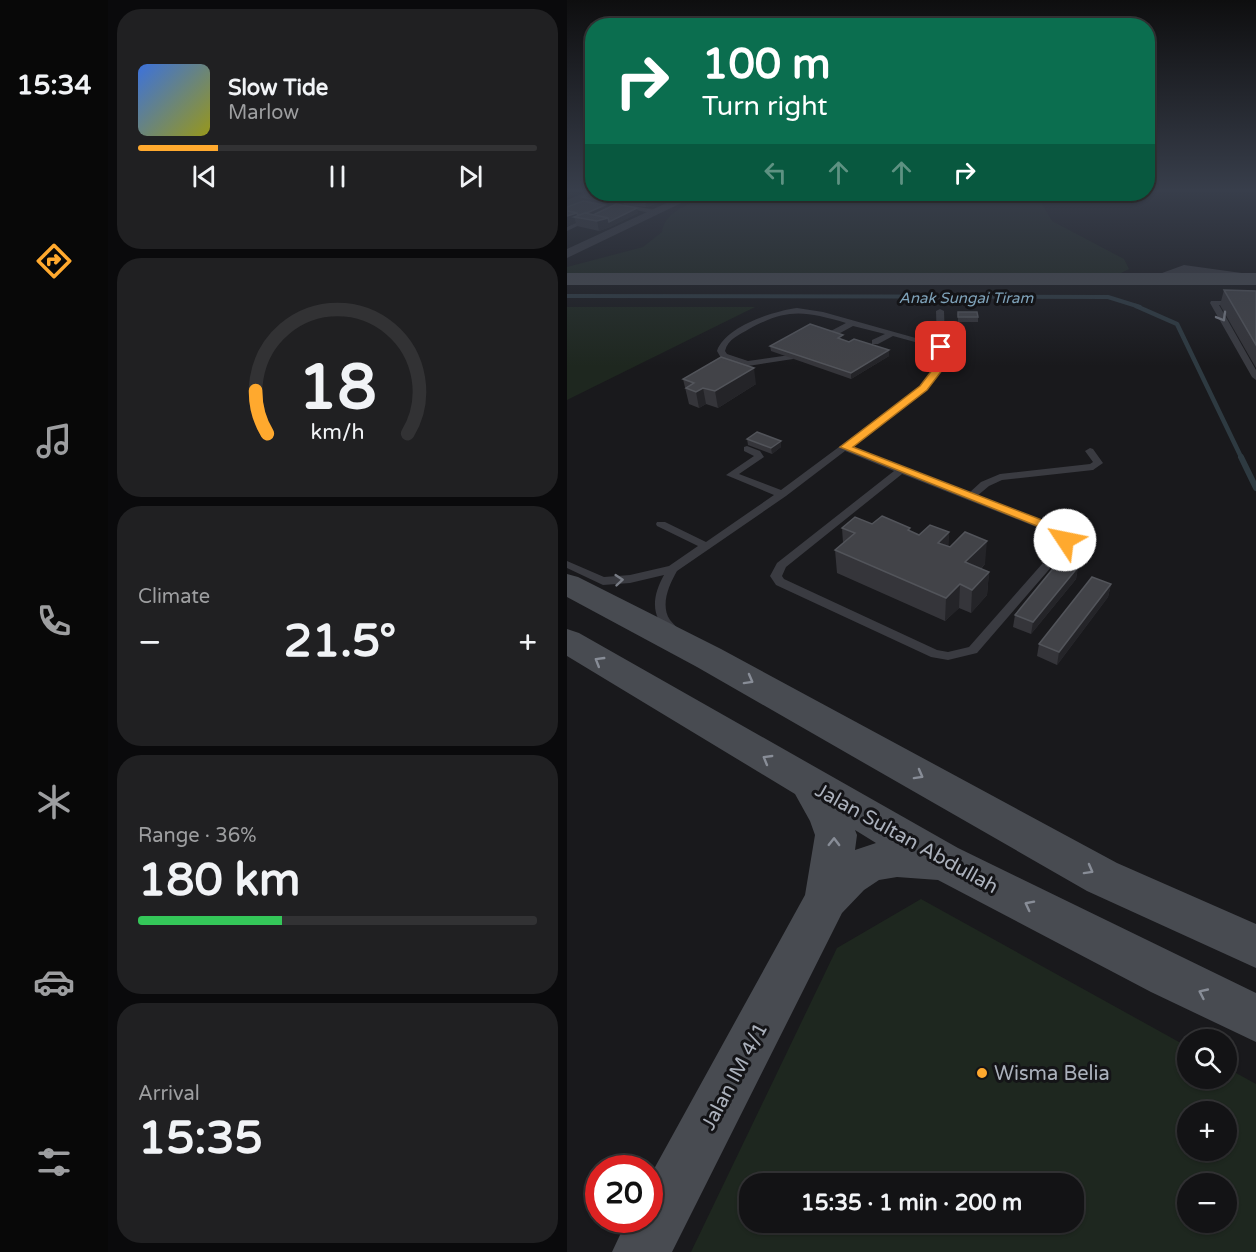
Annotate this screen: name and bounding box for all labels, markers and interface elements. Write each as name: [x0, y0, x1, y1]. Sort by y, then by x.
text: 100 m: [702, 39, 831, 90]
icon: right: [603, 42, 681, 120]
text: 15:34: [17, 69, 91, 102]
text: Slow Tide: [228, 75, 328, 101]
text: Turn right: [702, 90, 828, 123]
text: Marlow: [228, 101, 299, 125]
icon: left: [759, 156, 792, 189]
icon: ahead: [822, 156, 855, 189]
icon: ahead: [885, 156, 918, 189]
icon: right: [948, 156, 981, 189]
icon: previous: [188, 160, 221, 193]
icon: pause: [321, 160, 354, 193]
icon: next: [454, 160, 487, 193]
icon: directions: [33, 240, 75, 282]
water label: Anak Sungai Tiram: [899, 289, 1034, 307]
one-way arrow: [1215, 311, 1226, 321]
pin: [915, 321, 966, 372]
icon: arrive: [924, 330, 957, 363]
text: 18: [298, 352, 377, 427]
icon: music: [33, 420, 75, 462]
text: km/h: [311, 420, 364, 446]
position arrow: [1033, 508, 1097, 572]
one-way arrow: [614, 574, 623, 587]
text: Climate: [138, 585, 210, 609]
icon: phone: [33, 600, 75, 642]
text: 21.5°: [284, 615, 396, 669]
text: −: [138, 623, 162, 662]
text: +: [518, 623, 537, 662]
one-way arrow: [595, 656, 605, 668]
one-way arrow: [742, 673, 753, 684]
one-way arrow: [763, 755, 773, 766]
one-way arrow: [913, 768, 923, 779]
street label: Jalan Sultan Abdullah: [811, 779, 1002, 899]
icon: climate: [33, 781, 75, 823]
text: Range · 36%: [138, 824, 257, 848]
one-way arrow: [828, 837, 841, 846]
text: 180 km: [138, 854, 300, 908]
one-way arrow: [1083, 863, 1094, 874]
one-way arrow: [1025, 901, 1035, 912]
icon: car: [33, 961, 75, 1003]
one-way arrow: [1199, 988, 1210, 1000]
street label: Jalan IM 4/1: [697, 1019, 773, 1134]
map controls: [1177, 1029, 1237, 1233]
button: search: [1177, 1029, 1237, 1089]
place label: Wisma Belia: [994, 1062, 1110, 1086]
marker: Wisma Belia: [975, 1066, 989, 1080]
text: Arrival: [138, 1082, 200, 1106]
button: +: [1177, 1101, 1237, 1161]
text: 15:35: [138, 1112, 263, 1166]
icon: filters: [33, 1141, 75, 1183]
speed limit sign: 20: [585, 1155, 663, 1233]
button: −: [1177, 1173, 1237, 1233]
text: 15:35 · 1 min · 200 m: [801, 1190, 1022, 1216]

